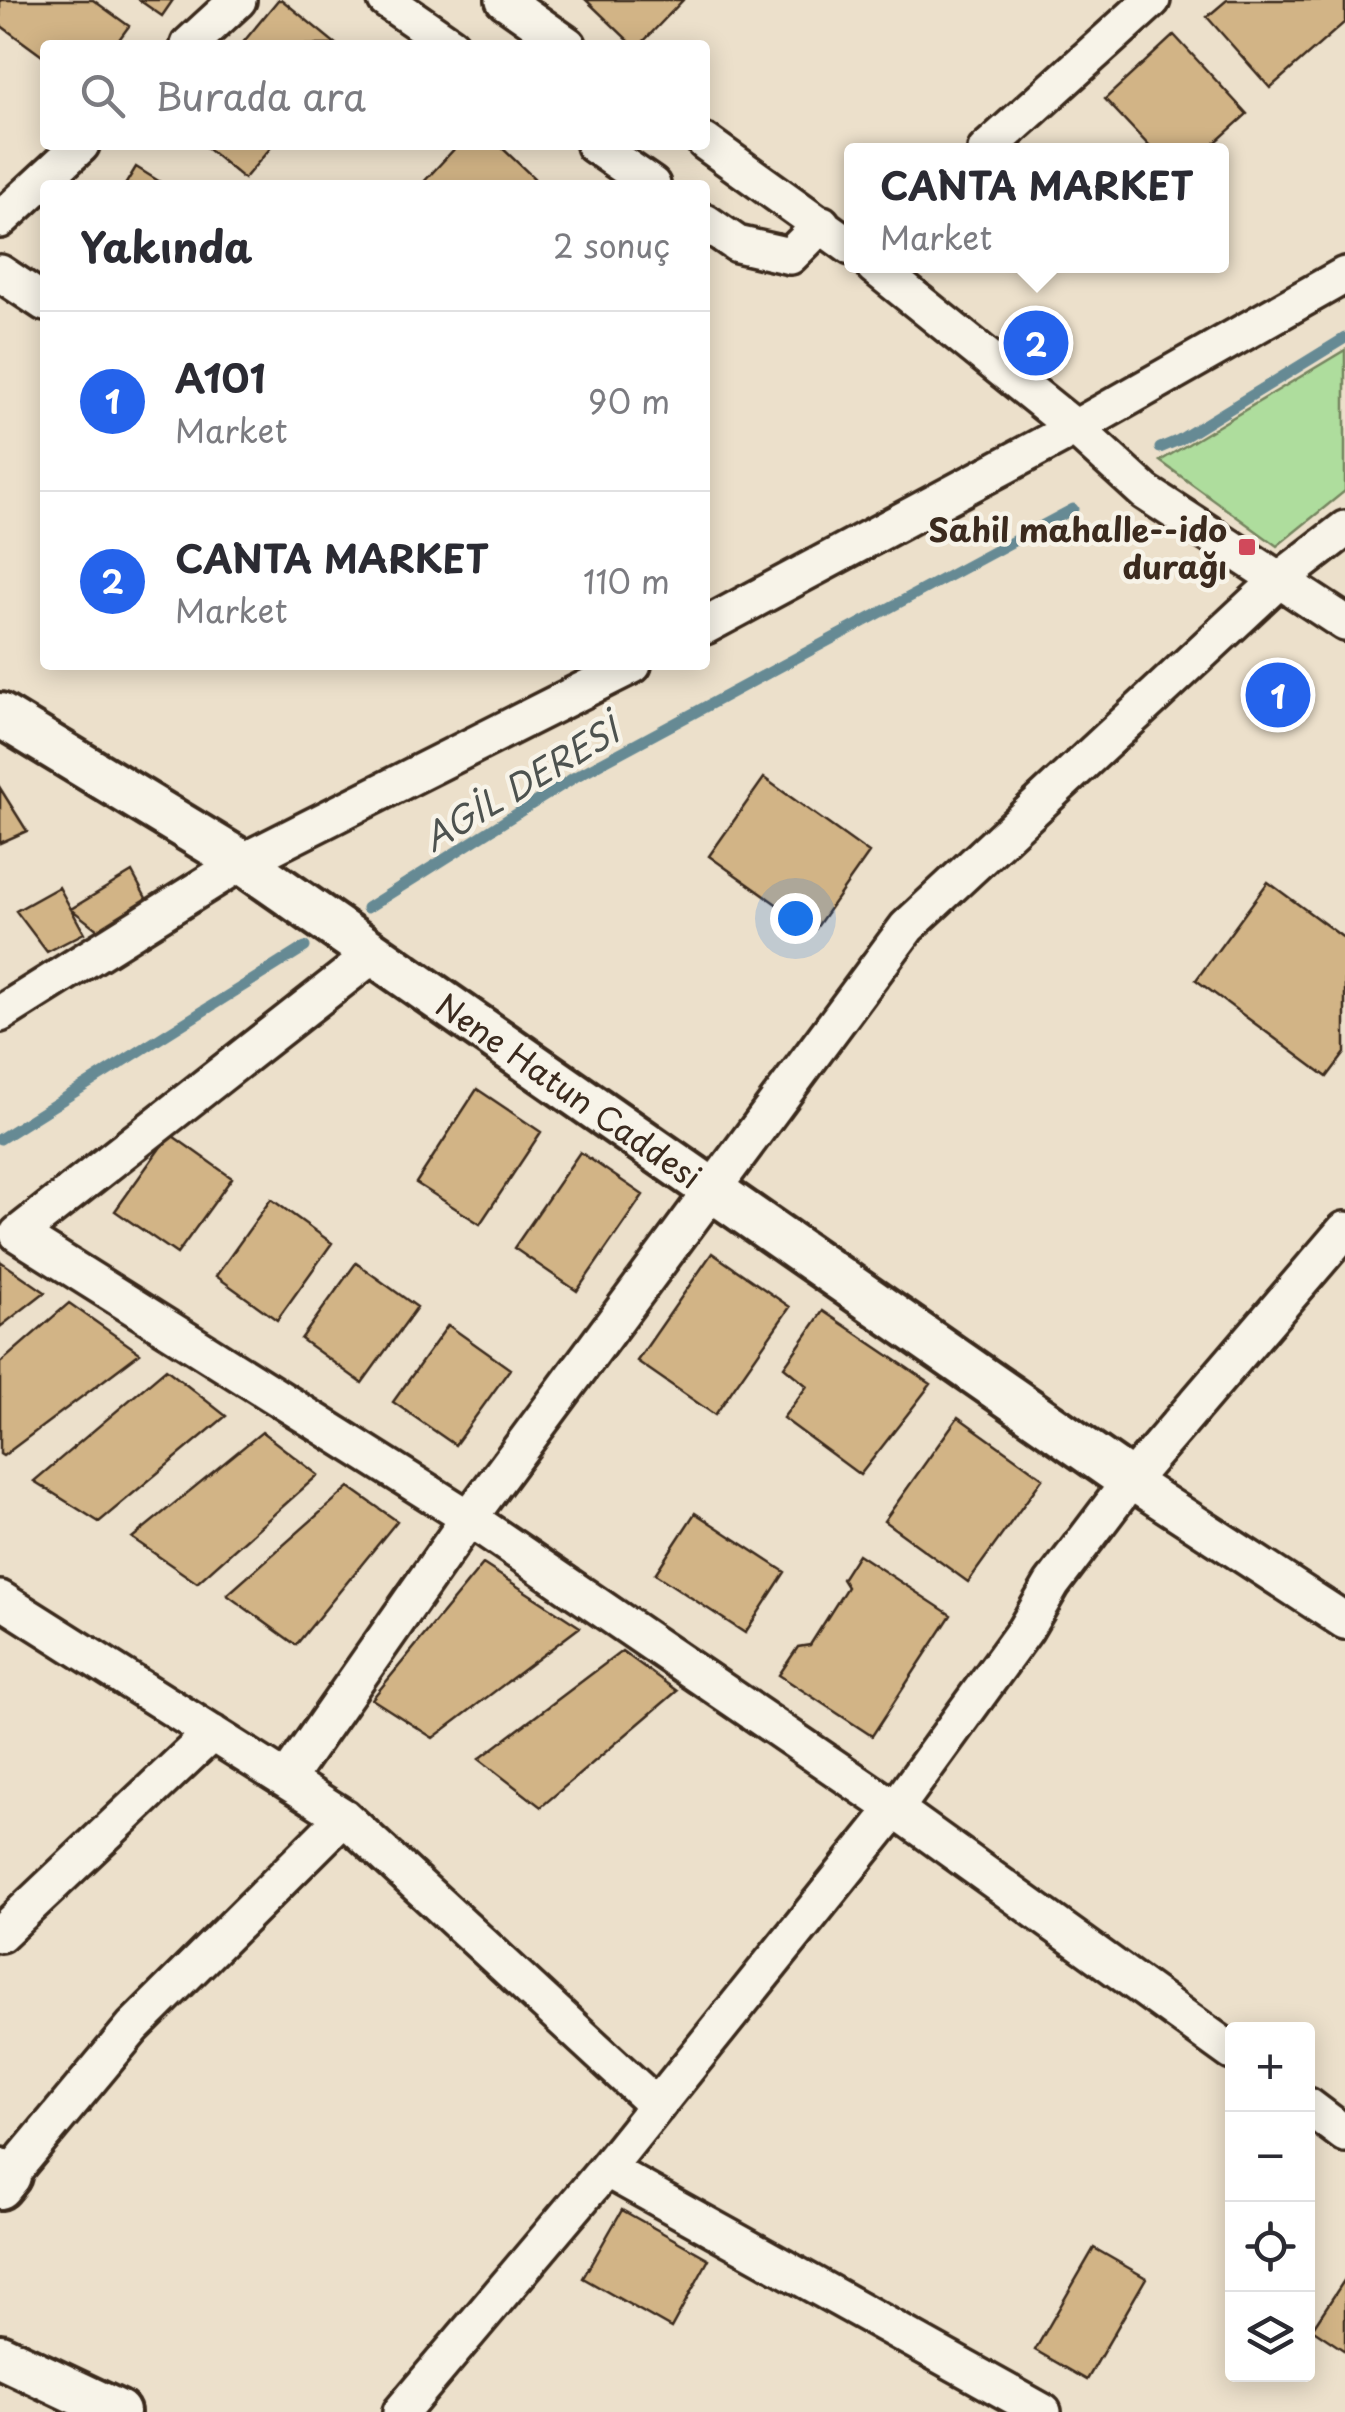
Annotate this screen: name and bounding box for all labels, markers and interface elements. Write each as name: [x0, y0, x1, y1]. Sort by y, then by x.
search box: [40, 40, 710, 150]
text: Burada ara: [155, 67, 366, 124]
icon: search: [75, 68, 130, 123]
popup: [844, 143, 1229, 273]
text: CANTA MARKET: [880, 156, 1193, 213]
text: Market: [880, 213, 992, 261]
text: Yakında: [80, 214, 253, 277]
text: 2 sonuç: [553, 221, 670, 269]
pin: 2: [1004, 306, 1068, 380]
text: A101: [175, 349, 265, 406]
text: 1: [105, 377, 120, 425]
text: 90 m: [588, 377, 670, 425]
text: Market: [175, 406, 287, 454]
place label: Sahil mahalle--ido durağı: [928, 505, 1227, 590]
text: CANTA MARKET: [175, 529, 488, 586]
marker: Sahil mahalle--ido durağı: [1236, 536, 1258, 558]
text: 2: [101, 557, 124, 605]
text: 110 m: [583, 557, 670, 605]
text: Market: [175, 586, 287, 634]
pin: 1: [1246, 658, 1310, 732]
water label: AGİL DERESİ: [411, 700, 634, 863]
your location: [770, 893, 821, 944]
street label: Nene Hatun Caddesi: [427, 981, 712, 1200]
map controls: [1225, 2022, 1315, 2382]
button: +: [1225, 2022, 1315, 2112]
button: −: [1225, 2112, 1315, 2202]
button: locate: [1225, 2202, 1315, 2292]
button: layers: [1225, 2292, 1315, 2382]

